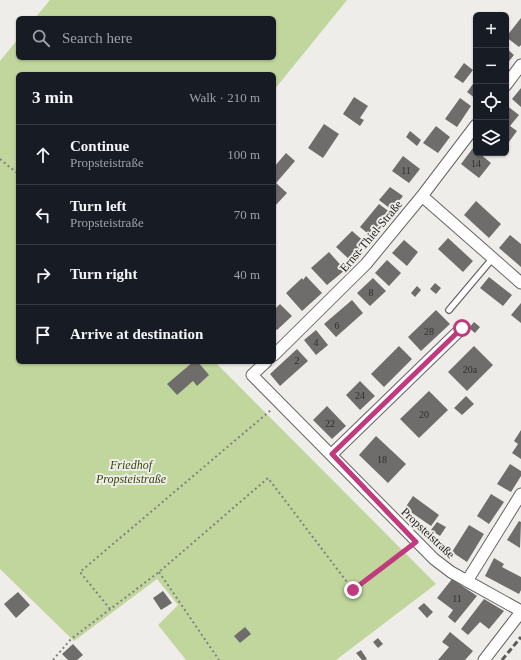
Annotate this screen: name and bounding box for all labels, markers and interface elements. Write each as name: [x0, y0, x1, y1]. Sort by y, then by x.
map controls: [473, 12, 509, 156]
button: +: [473, 12, 509, 48]
search box: [16, 16, 276, 60]
icon: search: [30, 27, 52, 49]
text: Search here: [62, 30, 132, 46]
button: −: [473, 48, 509, 84]
button: locate: [473, 84, 509, 120]
text: 3 min: [32, 88, 73, 107]
text: Walk · 210 m: [189, 90, 260, 105]
button: layers: [473, 120, 509, 156]
text: Continue: [70, 138, 129, 154]
icon: ahead: [32, 144, 54, 166]
text: 100 m: [227, 147, 260, 162]
text: Propsteistraße: [70, 155, 144, 170]
house number: 14: [471, 158, 481, 169]
house number: 11: [401, 165, 411, 176]
street label: Ernst-Thiel-Straße: [337, 197, 405, 275]
text: Turn left: [70, 198, 127, 214]
icon: left: [32, 204, 54, 226]
text: 70 m: [234, 207, 260, 222]
text: Propsteistraße: [70, 215, 144, 230]
icon: right: [32, 264, 54, 286]
text: Turn right: [70, 266, 137, 282]
text: 40 m: [234, 267, 260, 282]
house number: 8: [369, 287, 374, 298]
route start: [453, 319, 471, 337]
house number: 6: [335, 320, 340, 331]
icon: arrive: [32, 324, 54, 346]
text: Arrive at destination: [70, 326, 203, 342]
house number: 28: [424, 326, 434, 337]
house number: 4: [314, 337, 319, 348]
house number: 2: [295, 355, 300, 366]
house number: 20a: [463, 364, 478, 375]
house number: 24: [355, 390, 365, 401]
house number: 20: [419, 409, 429, 420]
house number: 22: [325, 418, 335, 429]
house number: 18: [377, 454, 387, 465]
park label: Friedhof Propsteistraße: [95, 458, 167, 486]
street label: Propsteistraße: [398, 505, 458, 561]
route end: [344, 581, 362, 599]
house number: 11: [452, 593, 462, 604]

